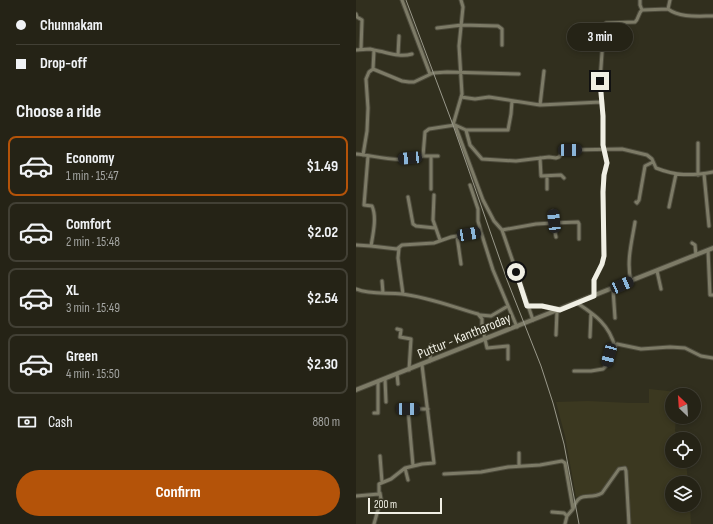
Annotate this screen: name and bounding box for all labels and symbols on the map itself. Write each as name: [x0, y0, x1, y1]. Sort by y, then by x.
callout: 3 min: [567, 23, 633, 51]
route end: [591, 72, 609, 90]
car: [558, 144, 582, 156]
car: [398, 151, 422, 165]
car: [547, 208, 561, 234]
car: [456, 226, 482, 242]
route start: [507, 263, 525, 281]
car: [609, 275, 635, 295]
street label: Puttur - Kantharoday: [415, 309, 514, 362]
car: [600, 342, 618, 368]
north arrow: [665, 388, 701, 424]
car: [396, 403, 420, 415]
scale bar: [368, 496, 442, 515]

